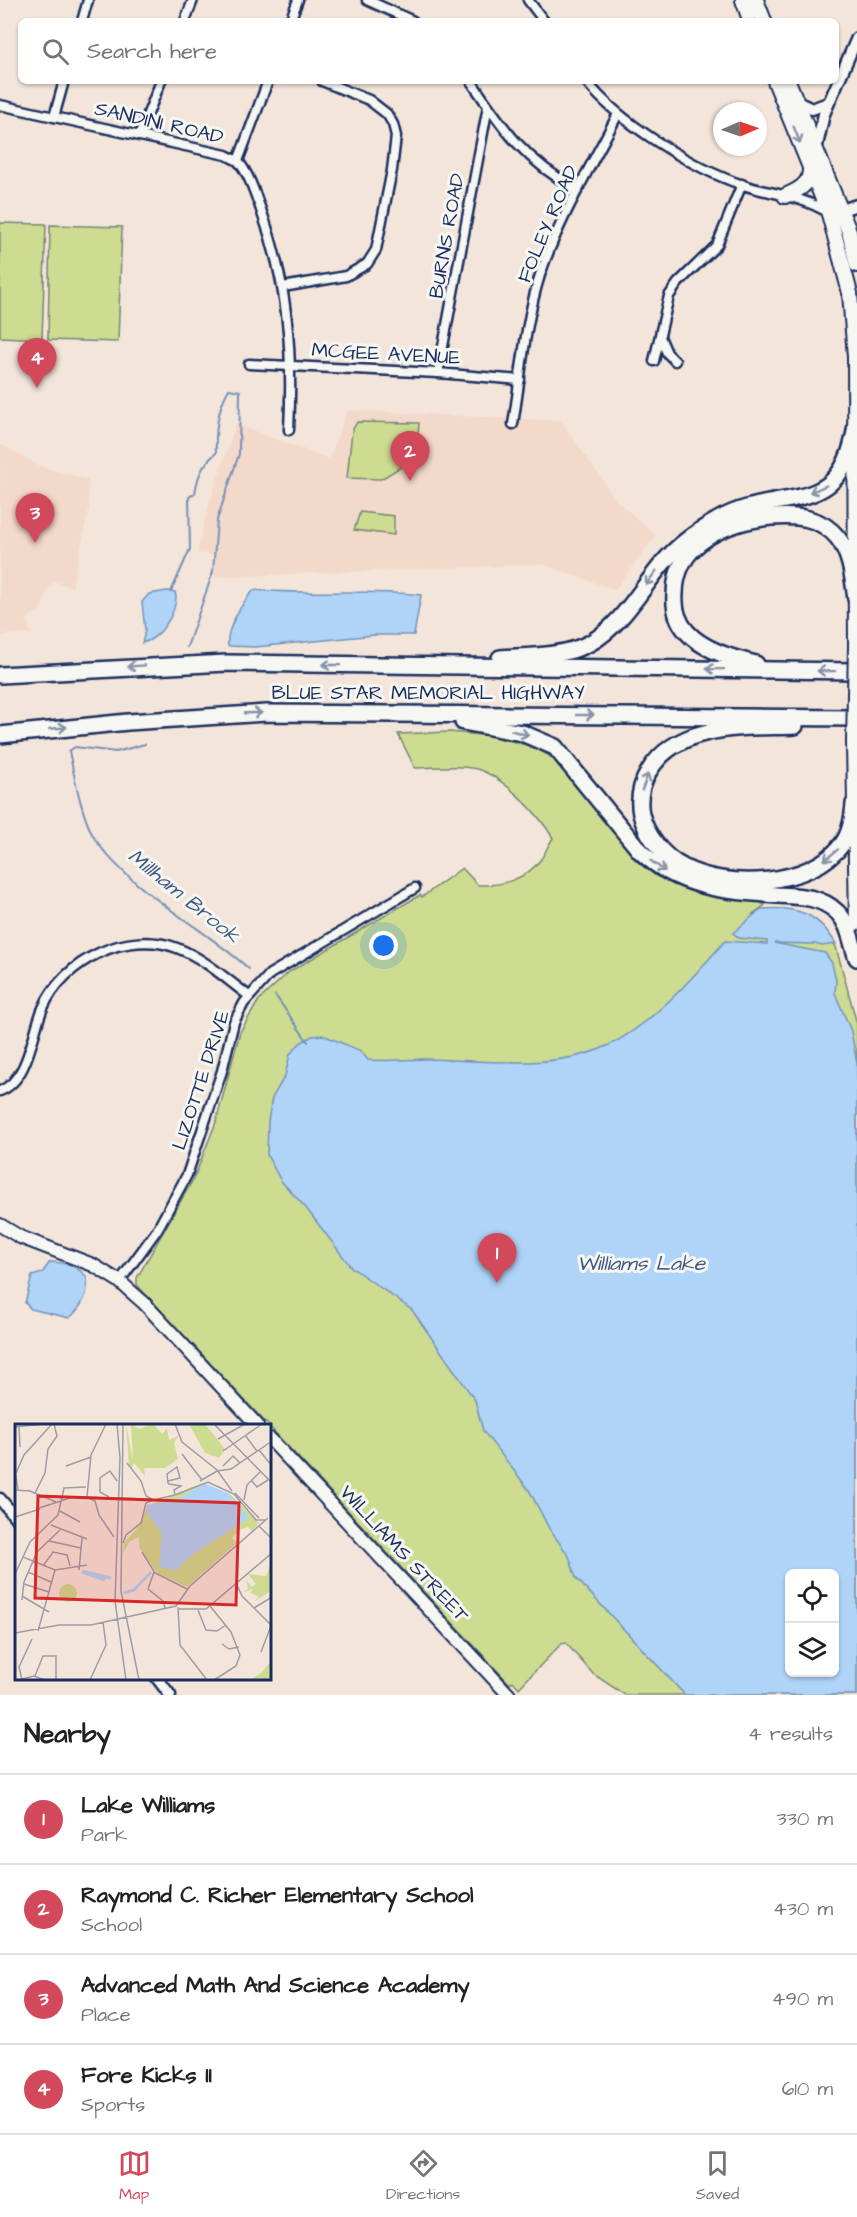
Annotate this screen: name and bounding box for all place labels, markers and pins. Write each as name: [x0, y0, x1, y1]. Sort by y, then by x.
pin: 4: [18, 338, 57, 388]
pin: 2: [390, 432, 430, 481]
pin: 3: [15, 494, 54, 543]
pin: 1: [478, 1234, 516, 1283]

